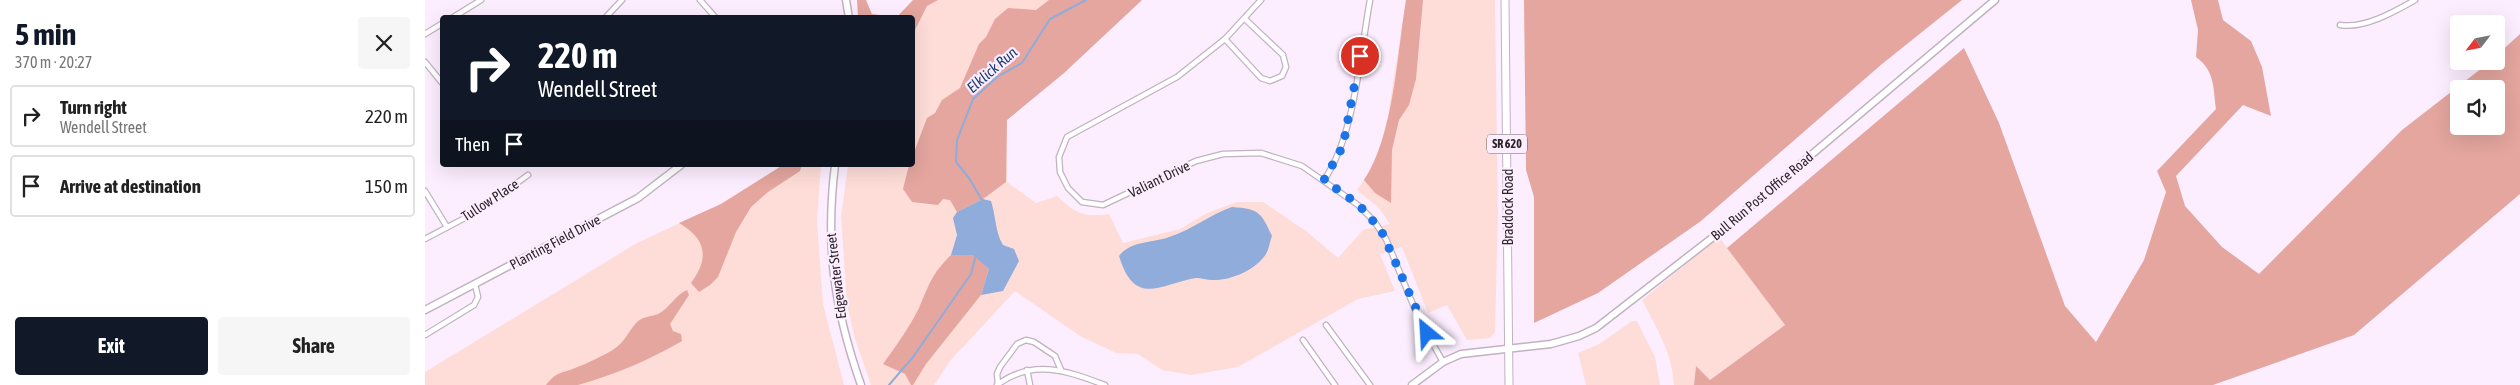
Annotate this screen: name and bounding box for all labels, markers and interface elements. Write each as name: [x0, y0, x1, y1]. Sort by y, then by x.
north arrow: [2450, 15, 2505, 70]
map controls: [2450, 15, 2505, 135]
text: 5 min: [15, 17, 76, 51]
button: close: [358, 17, 410, 69]
icon: right: [455, 35, 520, 100]
text: 220 m: [538, 35, 617, 75]
pin: [1339, 35, 1381, 77]
icon: arrive: [1346, 42, 1374, 70]
water label: Elklick Run: [963, 43, 1020, 96]
text: 370 m · 20:27: [15, 53, 92, 71]
text: Wendell Street: [538, 76, 657, 102]
button: sound: [2450, 80, 2505, 135]
text: Turn right: [60, 96, 127, 118]
icon: right: [17, 102, 45, 130]
text: 220 m: [365, 105, 408, 127]
text: Wendell Street: [60, 118, 147, 136]
icon: arrive: [500, 130, 528, 158]
text: Then: [455, 133, 490, 155]
road number: SR 620: [1487, 134, 1527, 154]
street label: Bull Run Post Office Road: [1708, 149, 1816, 243]
street label: Valiant Drive: [1126, 157, 1192, 201]
street label: Braddock Road: [1500, 169, 1516, 245]
icon: arrive: [17, 172, 45, 200]
text: Arrive at destination: [60, 175, 201, 197]
text: 150 m: [365, 175, 408, 197]
street label: Tullow Place: [458, 176, 522, 224]
street label: Planting Field Drive: [507, 211, 603, 273]
street label: Edgewater Street: [823, 232, 849, 320]
position arrow: [1400, 306, 1452, 358]
button: Exit: [15, 317, 208, 375]
button: Share: [218, 317, 410, 375]

